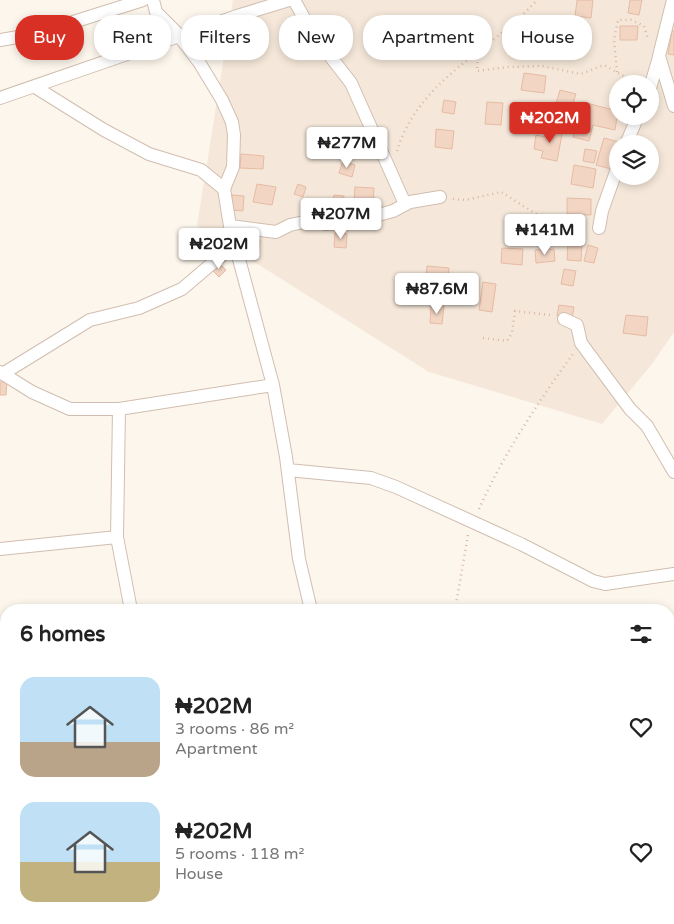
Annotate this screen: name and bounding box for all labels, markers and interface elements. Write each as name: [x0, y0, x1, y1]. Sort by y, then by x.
chip: Buy: [15, 15, 84, 60]
chip: Rent: [94, 15, 171, 60]
chip: Filters: [181, 15, 269, 60]
chip: New: [279, 15, 353, 60]
chip: Apartment: [363, 15, 492, 60]
chip: House: [502, 15, 592, 60]
map controls: [609, 75, 659, 185]
button: locate: [609, 75, 659, 125]
pin: ₦202M: [515, 102, 585, 144]
text: ₦202M: [520, 108, 580, 128]
pin: ₦277M: [312, 126, 382, 169]
text: ₦277M: [317, 133, 377, 153]
button: layers: [609, 135, 659, 185]
pin: ₦207M: [306, 198, 376, 240]
text: ₦207M: [311, 204, 371, 224]
pin: ₦141M: [510, 214, 580, 256]
text: ₦141M: [515, 220, 575, 240]
pin: ₦202M: [184, 228, 254, 270]
text: ₦202M: [189, 234, 249, 254]
pin: ₦87.6M: [396, 272, 478, 315]
text: ₦87.6M: [406, 279, 468, 299]
icon: filters: [627, 620, 655, 648]
text: 6 homes: [20, 622, 105, 647]
text: ₦202M: [175, 694, 252, 719]
icon: home: [60, 697, 120, 757]
icon: heart: [627, 713, 655, 741]
text: 3 rooms · 86 m²: [175, 719, 294, 739]
text: Apartment: [175, 739, 258, 759]
text: ₦202M: [175, 819, 252, 844]
icon: home: [60, 822, 120, 882]
icon: heart: [627, 838, 655, 866]
text: 5 rooms · 118 m²: [175, 844, 304, 864]
text: House: [175, 864, 223, 884]

